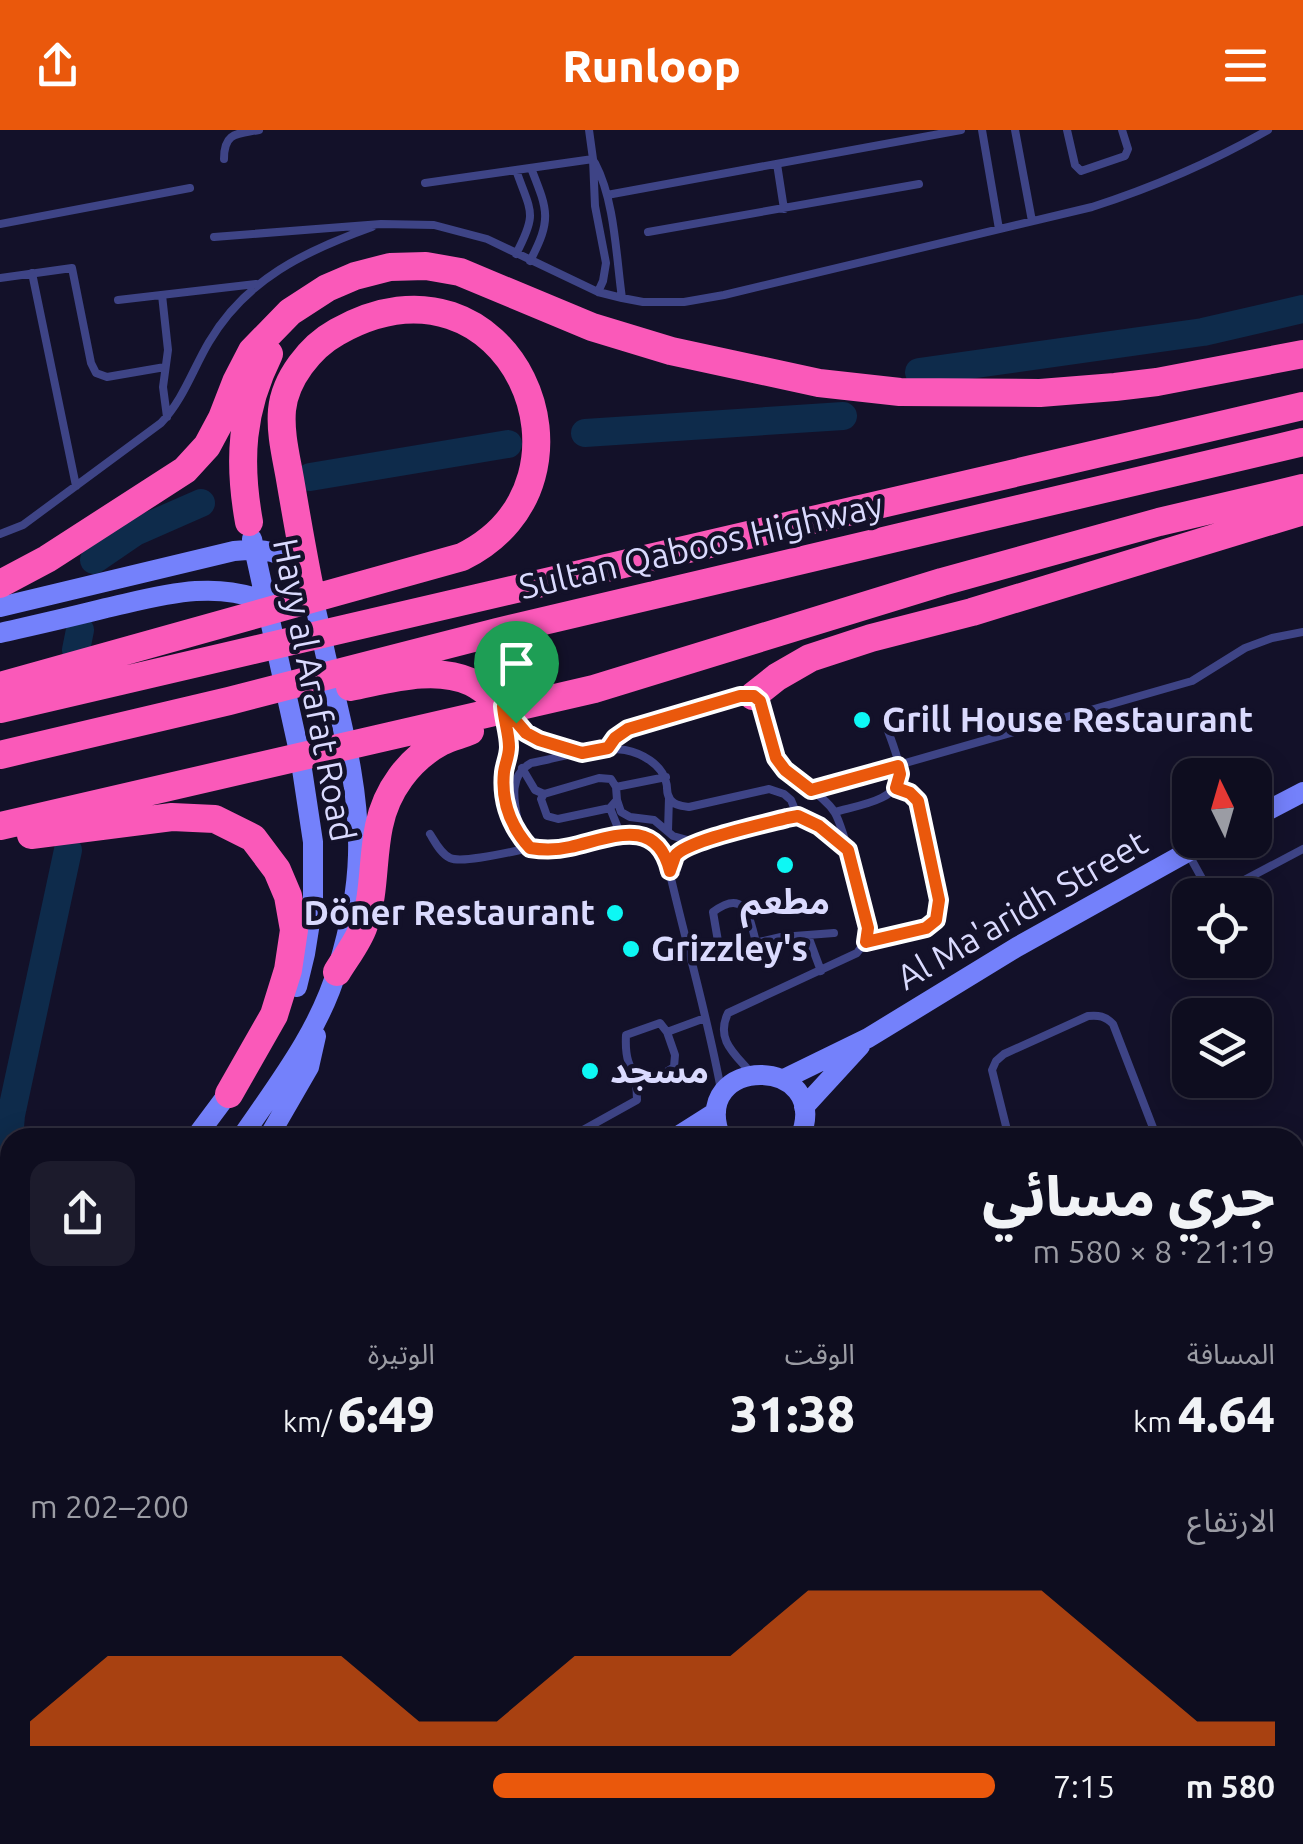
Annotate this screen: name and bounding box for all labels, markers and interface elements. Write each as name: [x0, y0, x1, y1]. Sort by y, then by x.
icon: share: [30, 38, 85, 93]
icon: menu: [1218, 38, 1273, 93]
text: Runloop: [562, 40, 741, 91]
street label: Sultan Qaboos Highway: [515, 484, 887, 606]
street label: Hayy al Arafat Road: [266, 535, 364, 845]
pin: [474, 621, 559, 724]
icon: arrive: [489, 636, 544, 691]
place label: Grill House Restaurant: [882, 699, 1253, 739]
marker: Grill House Restaurant: [851, 709, 873, 731]
north arrow: [1172, 758, 1272, 858]
map controls: [1172, 758, 1272, 1098]
street label: Al Ma'aridh Street: [889, 821, 1154, 997]
marker: مطعم: [774, 854, 796, 876]
button: locate: [1172, 878, 1272, 978]
place label: مطعم: [740, 881, 830, 929]
place label: Döner Restaurant: [303, 892, 595, 932]
marker: Döner Restaurant: [604, 902, 626, 924]
place label: Grizzley's: [651, 928, 808, 968]
marker: Grizzley's: [620, 938, 642, 960]
button: layers: [1172, 998, 1272, 1098]
place label: مسجد: [610, 1050, 709, 1091]
marker: مسجد: [579, 1060, 601, 1082]
button: share: [30, 1161, 135, 1266]
text: جري مسائي: [982, 1165, 1275, 1226]
text: 21:19 · 8 × 580 m: [1033, 1233, 1275, 1269]
text: الوتيرة: [368, 1338, 435, 1369]
text: الوقت: [785, 1338, 855, 1369]
text: المسافة: [1187, 1338, 1275, 1369]
text: 6:49: [338, 1385, 435, 1441]
text: 31:38: [730, 1385, 855, 1441]
text: 4.64: [1178, 1385, 1275, 1441]
text: /km: [283, 1406, 338, 1437]
text: km: [1133, 1406, 1178, 1437]
text: 200–202 m: [30, 1488, 189, 1524]
text: الارتفاع: [1187, 1502, 1275, 1538]
text: 7:15: [1053, 1768, 1115, 1804]
text: 580 m: [1186, 1768, 1275, 1804]

